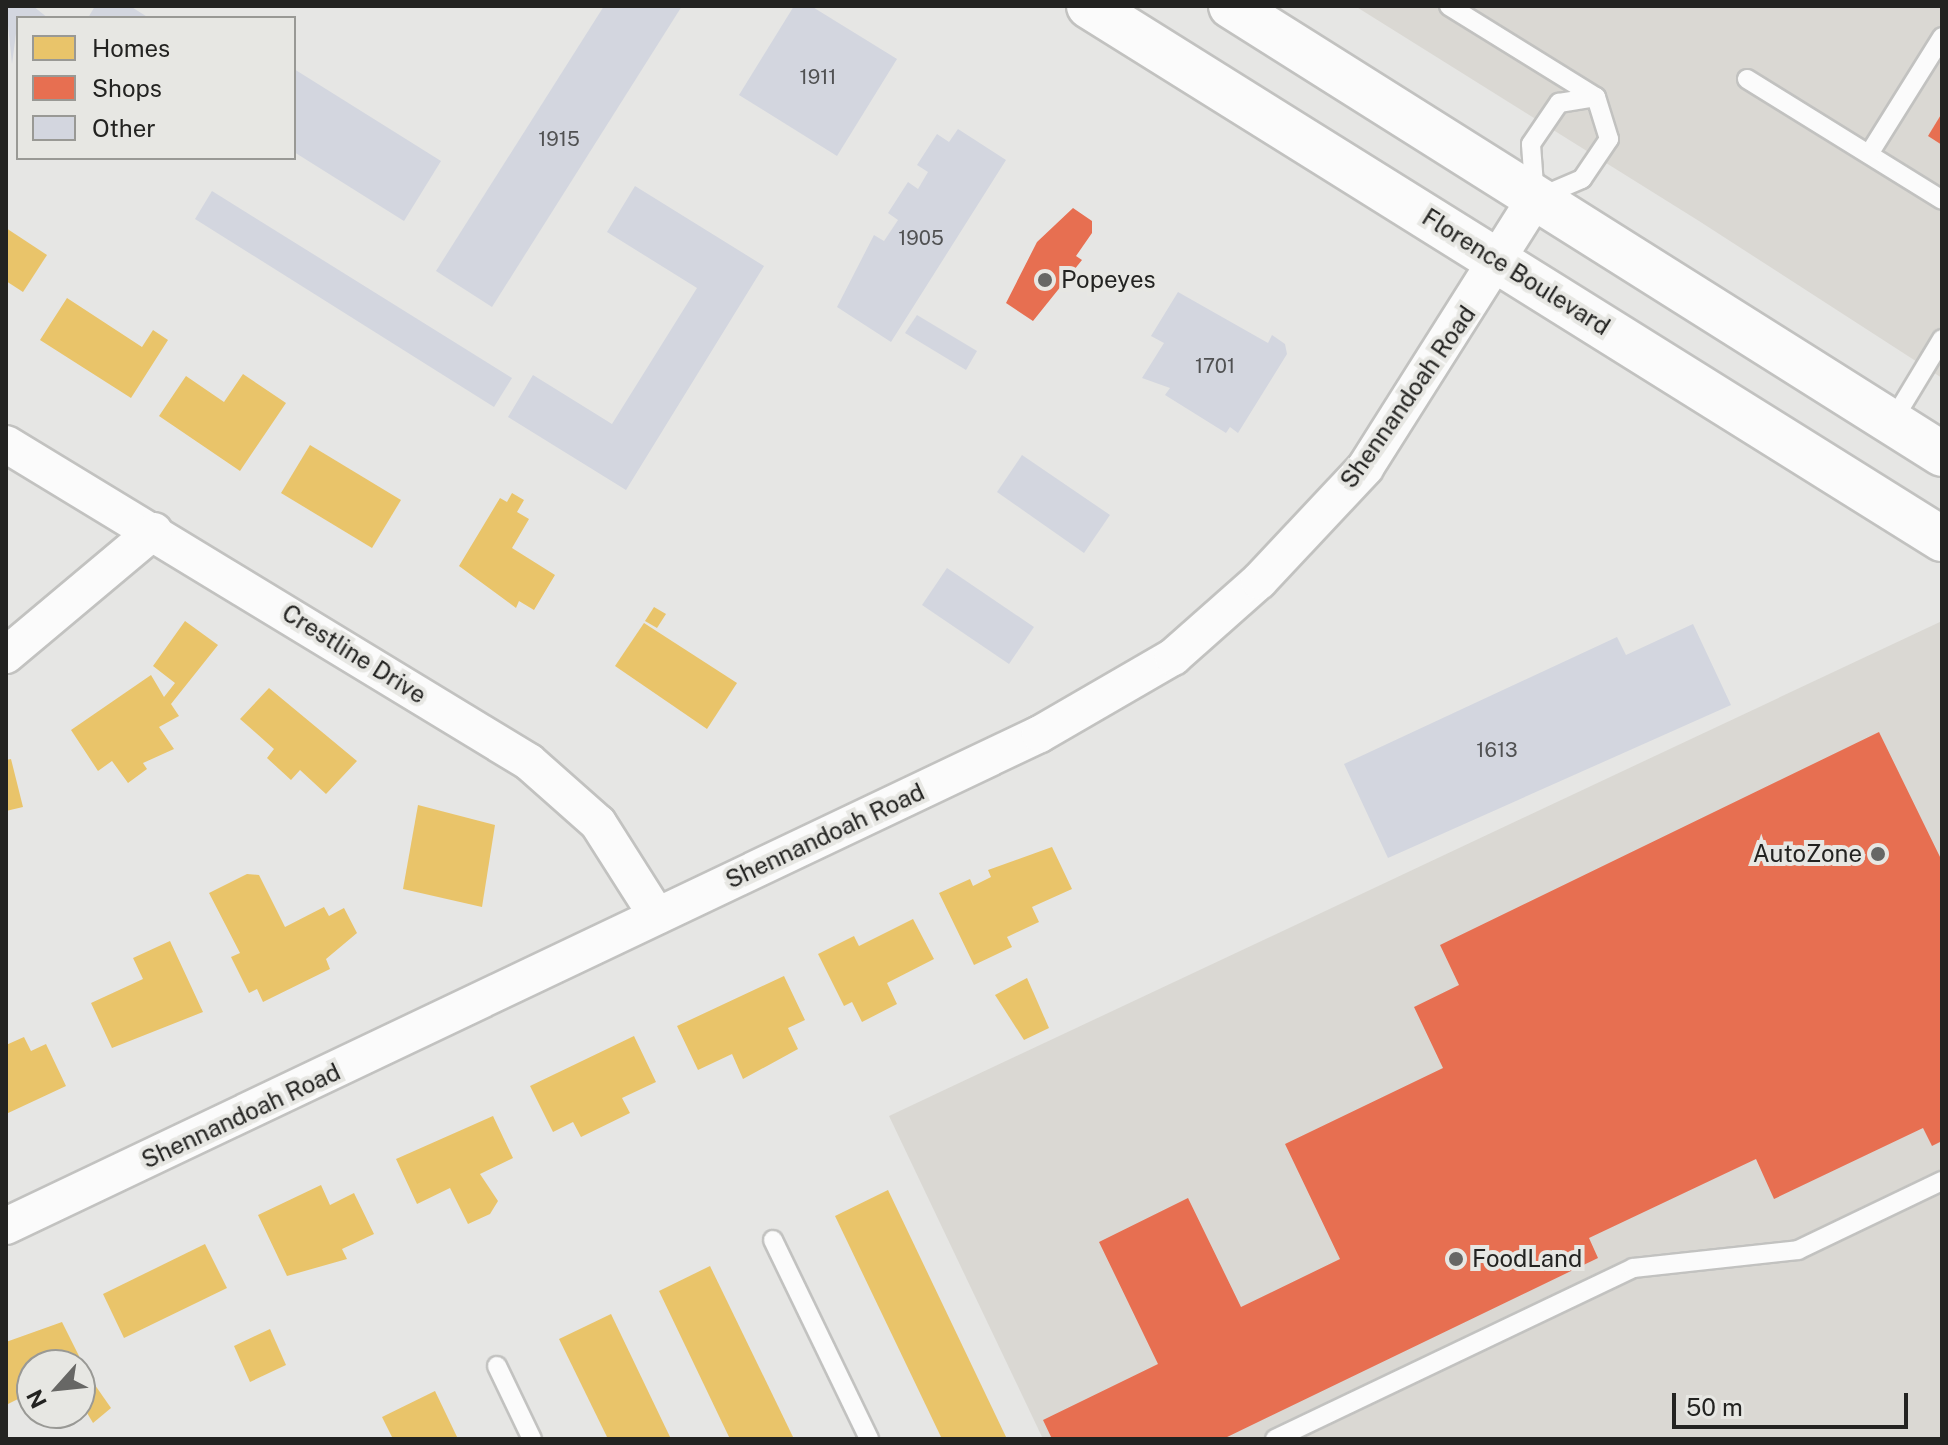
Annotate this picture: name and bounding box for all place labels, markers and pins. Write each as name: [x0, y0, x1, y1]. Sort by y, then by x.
place label: Popeyes: [1061, 266, 1156, 294]
marker: Popeyes: [1036, 271, 1054, 289]
place label: AutoZone: [1753, 840, 1862, 868]
marker: AutoZone: [1869, 845, 1887, 863]
place label: FoodLand: [1472, 1245, 1582, 1273]
marker: FoodLand: [1447, 1250, 1465, 1268]

